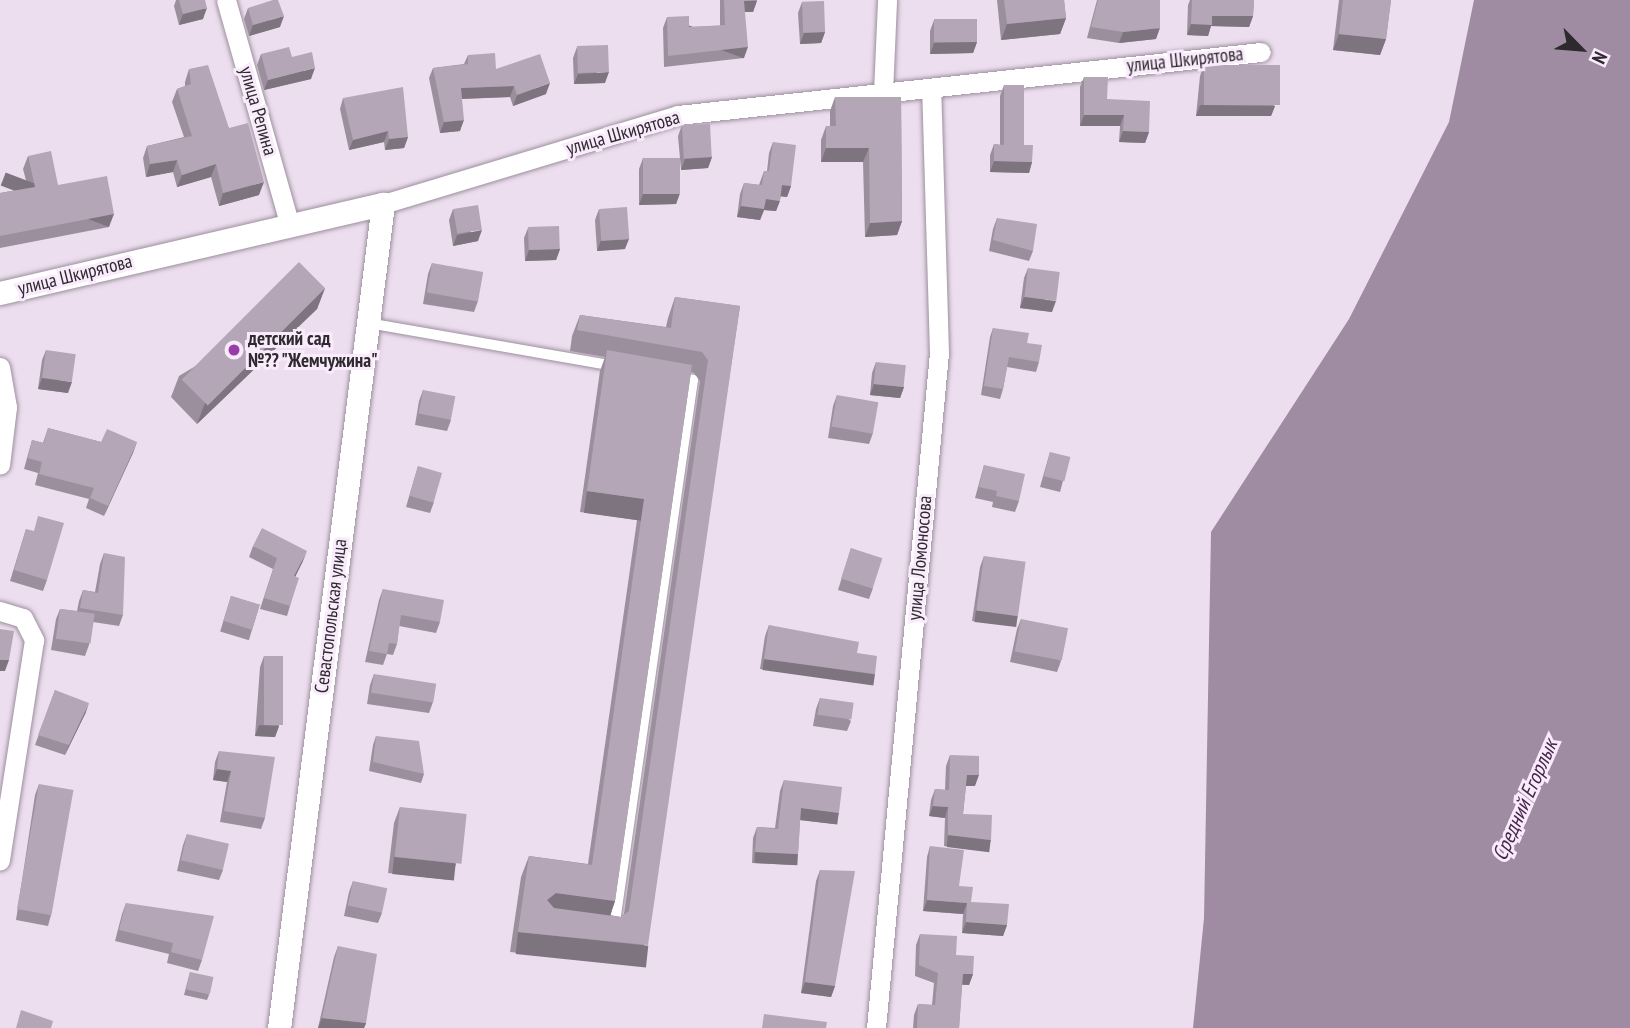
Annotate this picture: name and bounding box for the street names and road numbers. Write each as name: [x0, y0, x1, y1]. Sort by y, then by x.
street label: улица Шкирятова: [1126, 43, 1244, 77]
street label: улица Репина: [234, 64, 282, 158]
street label: улица Шкирятова: [564, 106, 682, 160]
street label: улица Шкирятова: [16, 250, 134, 300]
street label: улица Ломоносова: [903, 495, 937, 621]
street label: Севастопольская улица: [310, 538, 352, 694]

